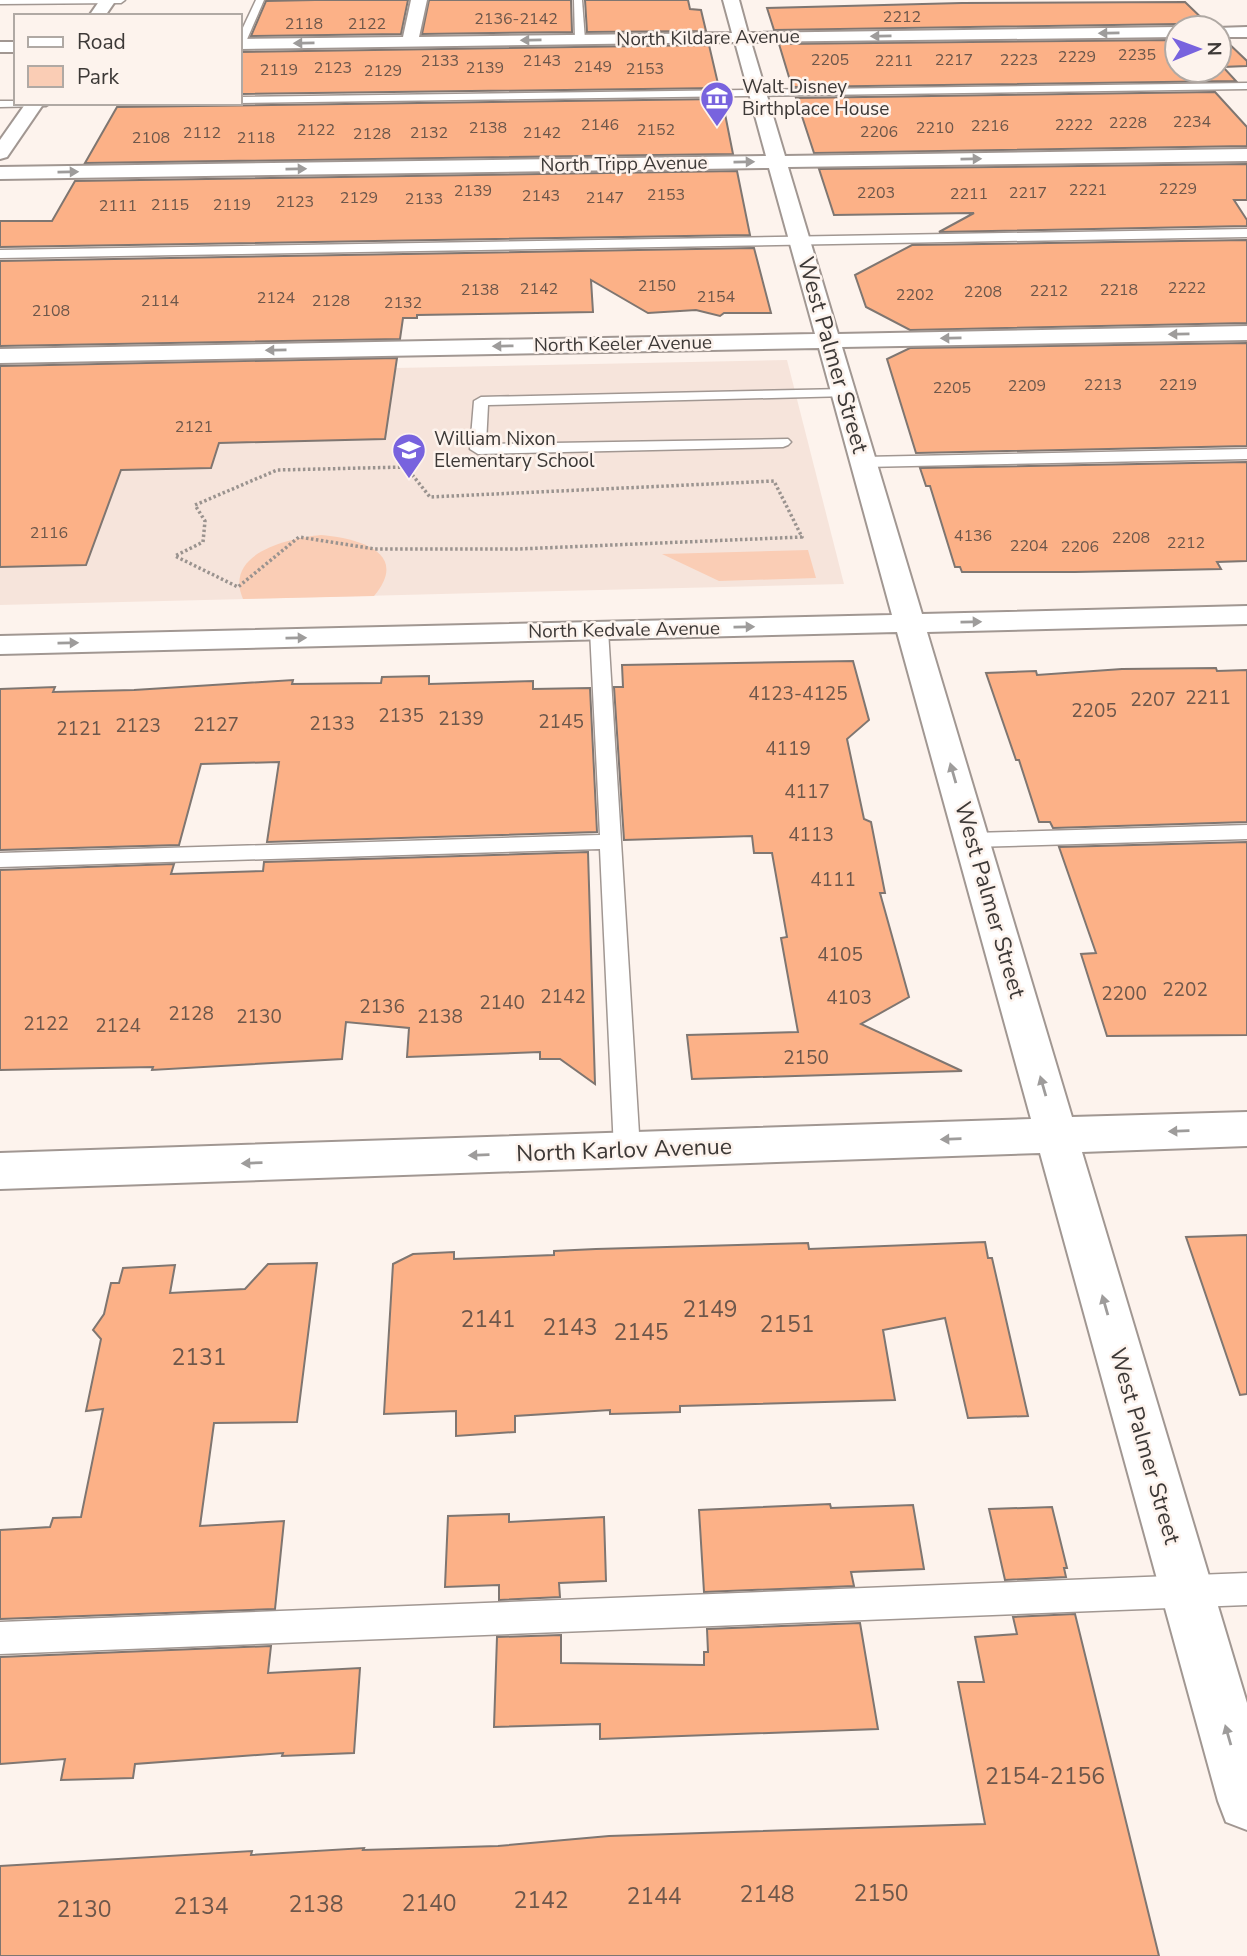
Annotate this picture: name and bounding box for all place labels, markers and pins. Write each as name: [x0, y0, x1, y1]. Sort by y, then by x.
place label: Walt Disney Birthplace House: [742, 74, 889, 122]
museum icon: Walt Disney Birthplace House: [698, 79, 736, 128]
place label: William Nixon Elementary School: [434, 426, 595, 474]
school or university icon: William Nixon Elementary School: [390, 431, 428, 480]

